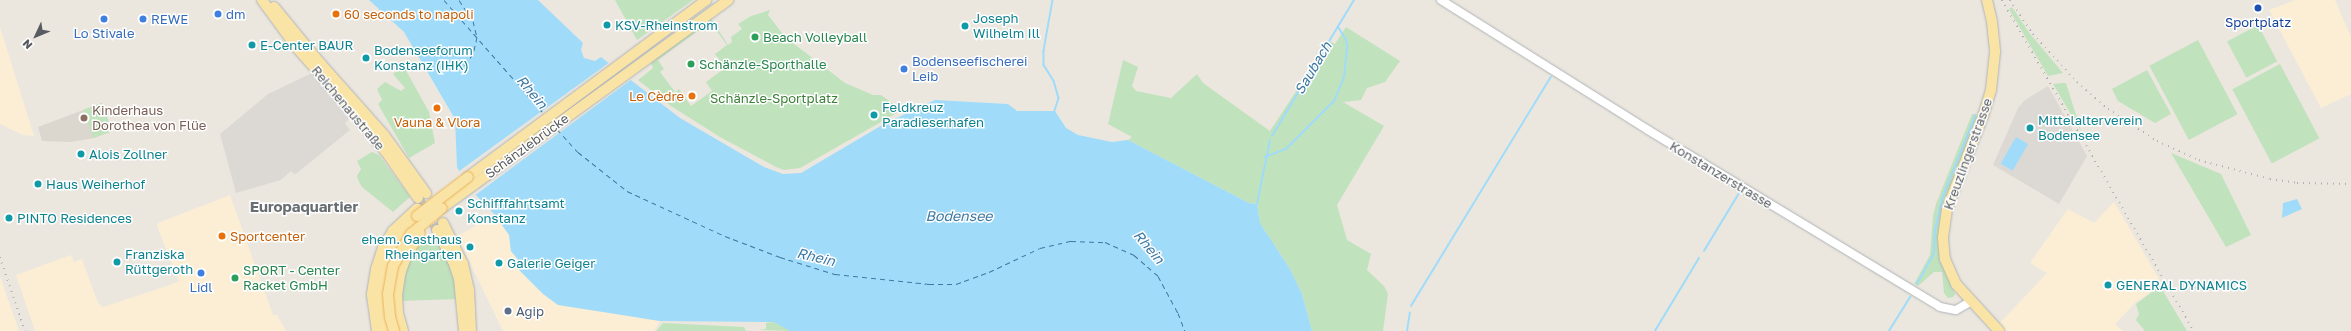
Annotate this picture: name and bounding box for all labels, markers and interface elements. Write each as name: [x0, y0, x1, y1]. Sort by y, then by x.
marker: Sportplatz: [2253, 3, 2263, 13]
place label: dm: [226, 6, 245, 22]
place label: 60 seconds to napoli: [344, 6, 474, 22]
marker: dm: [213, 9, 223, 19]
marker: 60 seconds to napoli: [331, 9, 341, 19]
place label: REWE: [151, 11, 188, 27]
place label: Joseph Wilhelm Ill: [973, 11, 1040, 42]
marker: Lo Stivale: [99, 14, 109, 24]
marker: REWE: [138, 14, 148, 24]
place label: Sportplatz: [2225, 14, 2291, 30]
north arrow: [16, 16, 56, 56]
place label: KSV-Rheinstrom: [615, 17, 718, 33]
marker: KSV-Rheinstrom: [602, 20, 612, 30]
marker: Joseph Wilhelm Ill: [960, 21, 970, 31]
place label: Lo Stivale: [74, 25, 134, 41]
place label: Beach Volleyball: [763, 29, 867, 45]
marker: Beach Volleyball: [750, 32, 760, 42]
text: N: [19, 37, 35, 52]
place label: E-Center BAUR: [260, 37, 353, 53]
water label: Saubach: [1291, 39, 1335, 97]
marker: E-Center BAUR: [247, 40, 257, 50]
place label: Bodenseeforum Konstanz (IHK): [374, 43, 473, 74]
marker: Bodenseeforum Konstanz (IHK): [361, 53, 371, 63]
place label: Bodenseefischerei Leib: [912, 54, 1028, 85]
place label: Schänzle-Sporthalle: [699, 56, 827, 72]
marker: Schänzle-Sporthalle: [686, 59, 696, 69]
street label: Reichenaustraße: [308, 63, 388, 153]
marker: Bodenseefischerei Leib: [899, 64, 909, 74]
water label: Rhein: [513, 72, 551, 112]
place label: Le Cèdre: [629, 88, 684, 104]
park label: Schänzle-Sportplatz: [710, 90, 838, 106]
marker: Le Cèdre: [687, 91, 697, 101]
street label: Kreuzlingerstrasse: [1941, 96, 1995, 212]
place label: Feldkreuz Paradieserhafen: [882, 100, 984, 131]
place label: Kinderhaus Dorothea von Flüe: [92, 103, 206, 134]
marker: Vauna & Vlora: [432, 103, 442, 113]
street label: Schänzlebrücke: [482, 110, 572, 182]
marker: Feldkreuz Paradieserhafen: [869, 110, 879, 120]
marker: Kinderhaus Dorothea von Flüe: [79, 113, 89, 123]
place label: Mittelalterverein Bodensee: [2038, 113, 2143, 144]
place label: Vauna & Vlora: [394, 114, 480, 130]
marker: Mittelalterverein Bodensee: [2025, 123, 2035, 133]
street label: Konstanzerstrasse: [1667, 138, 1775, 212]
place label: Alois Zollner: [89, 146, 167, 162]
marker: Alois Zollner: [76, 149, 86, 159]
place label: Haus Weiherhof: [46, 176, 145, 192]
marker: Haus Weiherhof: [33, 179, 43, 189]
place label: Schifffahrtsamt Konstanz: [467, 196, 565, 227]
district label: Europaquartier: [250, 198, 358, 216]
marker: Schifffahrtsamt Konstanz: [454, 206, 464, 216]
water label: Bodensee: [926, 208, 992, 224]
place label: PINTO Residences: [17, 210, 132, 226]
marker: PINTO Residences: [4, 213, 14, 223]
water label: Rhein: [1130, 227, 1168, 267]
place label: Sportcenter: [230, 228, 305, 244]
marker: Sportcenter: [217, 231, 227, 241]
place label: ehem. Gasthaus Rheingarten: [362, 232, 462, 263]
marker: ehem. Gasthaus Rheingarten: [465, 242, 475, 252]
water label: Rhein: [795, 244, 837, 270]
place label: Franziska Rüttgeroth: [125, 247, 193, 278]
place label: Galerie Geiger: [507, 255, 595, 271]
marker: Franziska Rüttgeroth: [112, 257, 122, 267]
marker: Galerie Geiger: [494, 258, 504, 268]
place label: SPORT - Center Racket GmbH: [243, 263, 340, 294]
marker: Lidl: [196, 268, 206, 278]
marker: SPORT - Center Racket GmbH: [230, 273, 240, 283]
place label: GENERAL DYNAMICS: [2116, 277, 2247, 293]
place label: Lidl: [189, 279, 213, 295]
marker: GENERAL DYNAMICS: [2103, 280, 2113, 290]
place label: Agip: [516, 303, 544, 319]
marker: Agip: [503, 306, 513, 316]

